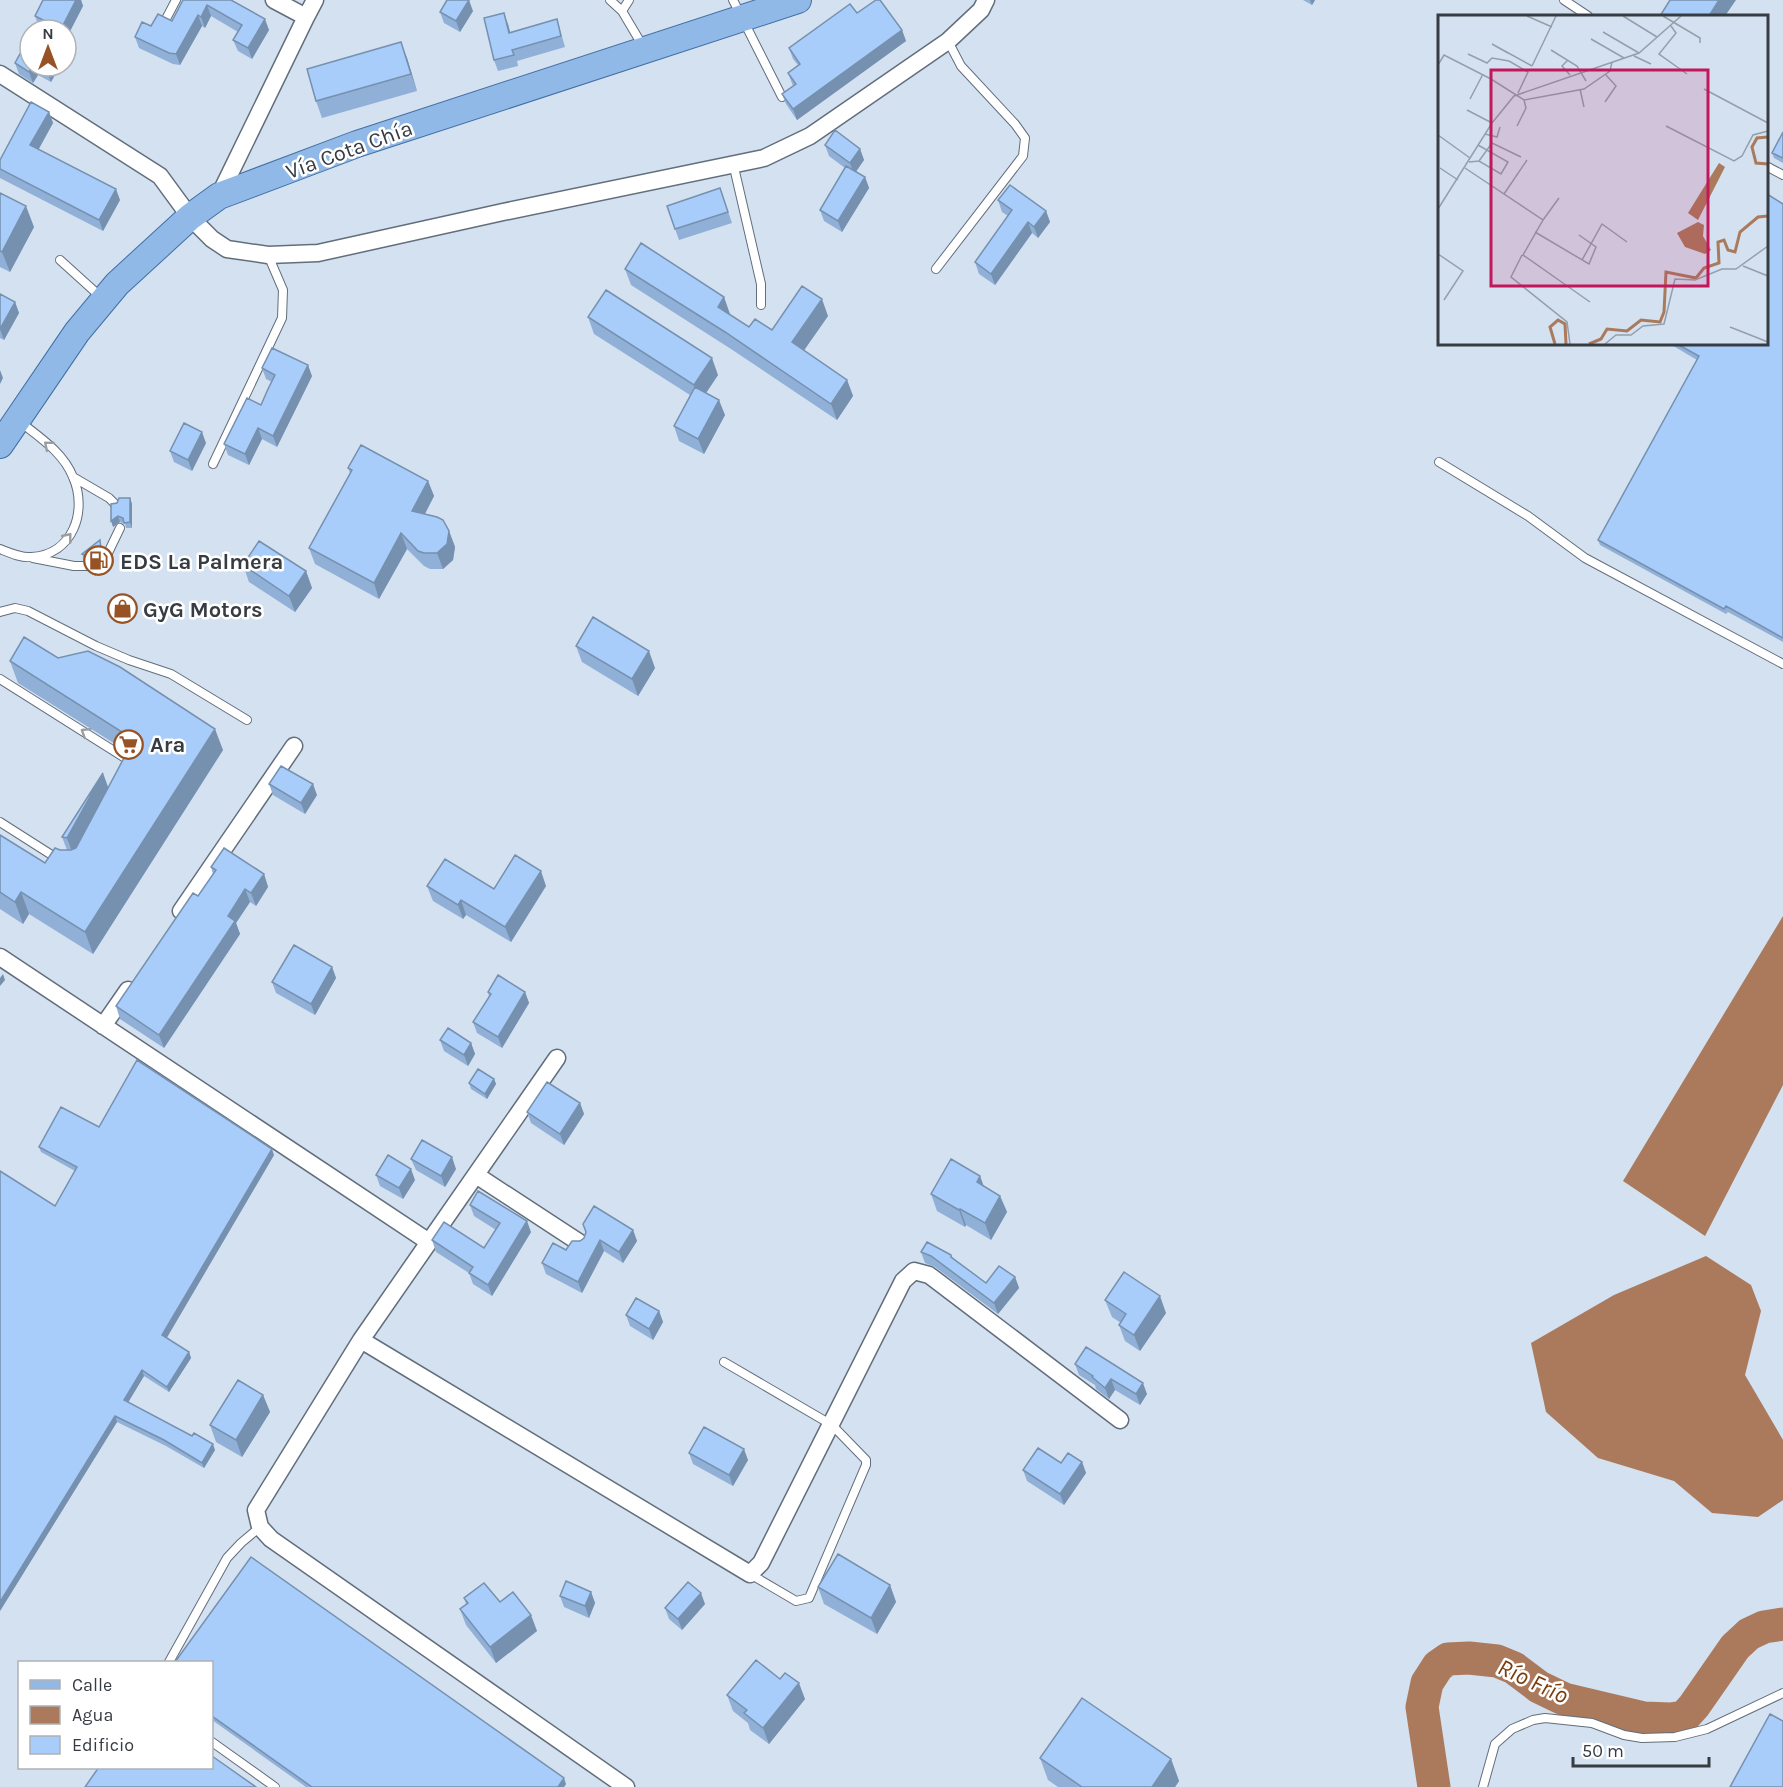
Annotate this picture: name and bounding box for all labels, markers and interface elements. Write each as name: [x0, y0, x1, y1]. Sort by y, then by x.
inset map: [1438, 15, 1768, 345]
north arrow: [18, 18, 78, 78]
text: N: [42, 24, 54, 43]
street label: Vía Cota Chía: [282, 115, 416, 185]
one-way arrow: [44, 441, 55, 452]
one-way arrow: [60, 532, 71, 543]
fuel station icon: EDS La Palmera: [83, 545, 115, 577]
place label: EDS La Palmera: [120, 549, 283, 575]
shop icon: GyG Motors: [106, 593, 138, 625]
place label: GyG Motors: [143, 597, 263, 623]
one-way arrow: [81, 728, 91, 740]
supermarket icon: Ara: [113, 728, 145, 760]
place label: Ara: [150, 732, 185, 758]
water label: Río Frío: [1493, 1653, 1573, 1710]
legend: [18, 1661, 213, 1769]
text: Calle: [72, 1674, 112, 1696]
text: Agua: [72, 1704, 113, 1726]
scale bar: [1573, 1730, 1710, 1768]
text: Edificio: [72, 1734, 134, 1756]
text: 50 m: [1582, 1740, 1624, 1762]

